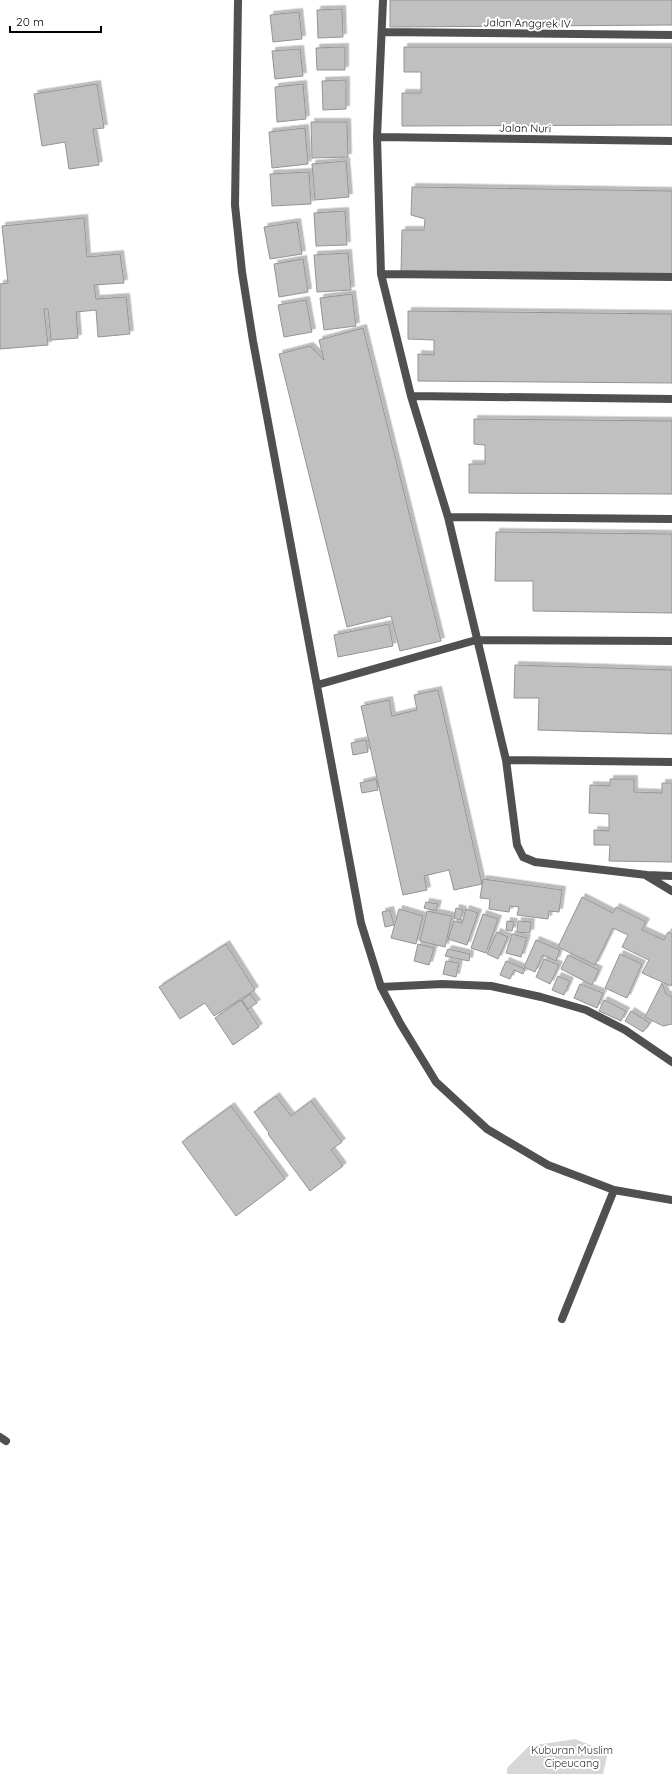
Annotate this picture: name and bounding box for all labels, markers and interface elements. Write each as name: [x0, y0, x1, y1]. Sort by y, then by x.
scale bar: [10, 8, 101, 34]
text: 20 m: [16, 14, 44, 29]
street label: Jalan Anggrek IV: [483, 15, 571, 31]
street label: Jalan Nuri: [499, 121, 551, 135]
park label: Kuburan Muslim Cipeucang: [531, 1743, 613, 1770]

